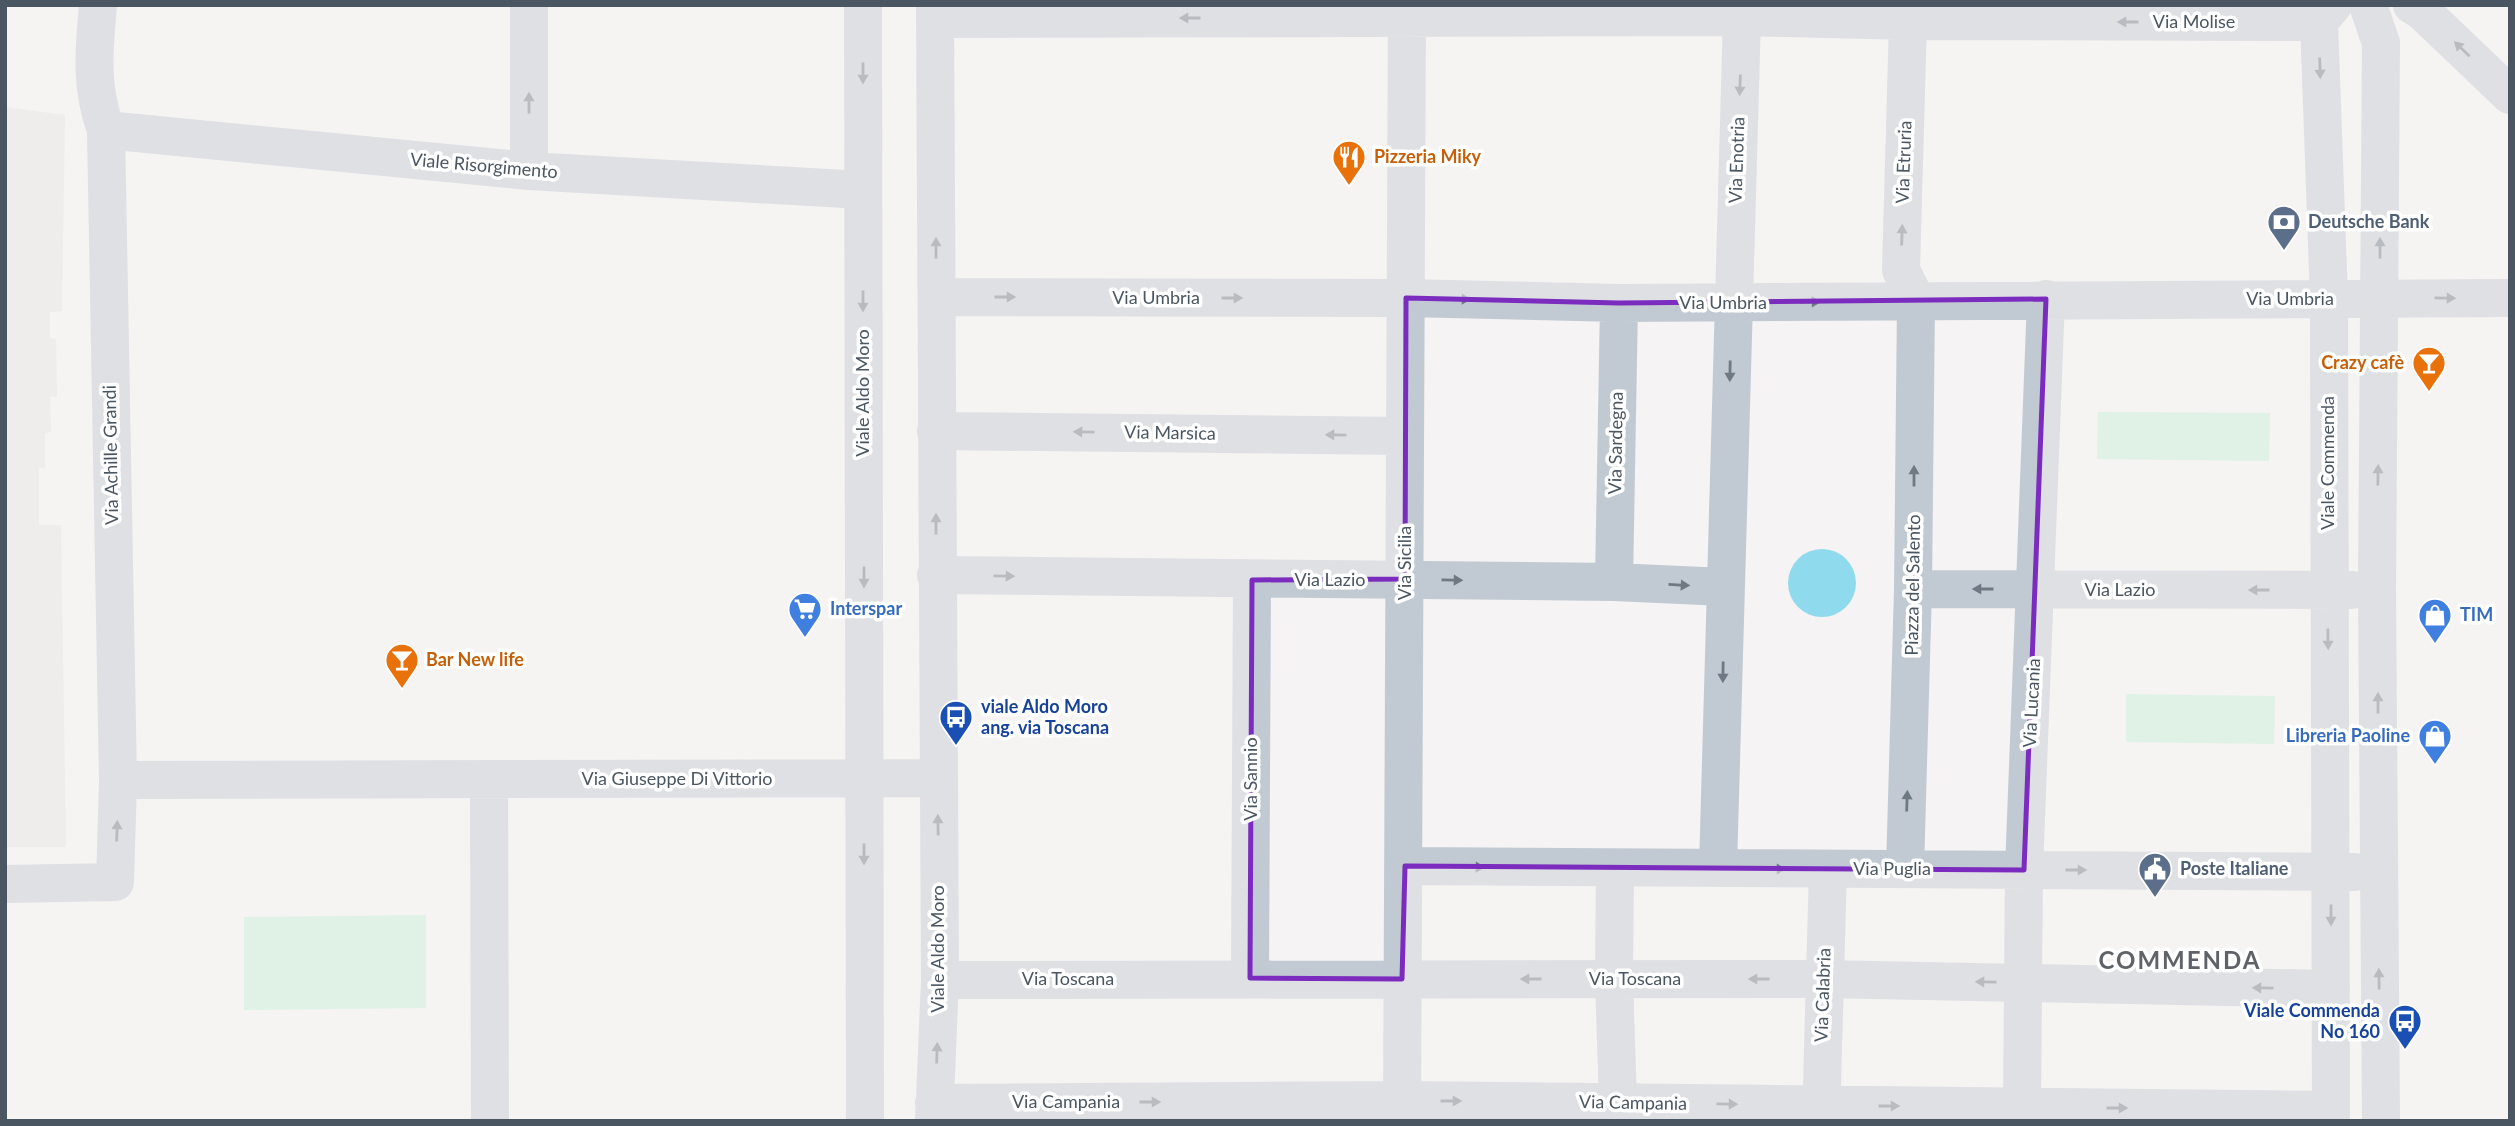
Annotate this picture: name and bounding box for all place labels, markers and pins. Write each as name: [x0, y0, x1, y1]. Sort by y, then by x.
restaurant icon: Pizzeria Miky: [1330, 138, 1368, 187]
place label: Pizzeria Miky: [1374, 145, 1482, 167]
bank icon: Deutsche Bank: [2265, 203, 2303, 252]
place label: Deutsche Bank: [2308, 210, 2430, 232]
bar icon: Crazy cafè: [2410, 344, 2448, 393]
place label: Crazy cafè: [2321, 351, 2404, 373]
supermarket icon: Interspar: [786, 590, 824, 639]
shop icon: TIM: [2416, 596, 2454, 645]
place label: Interspar: [830, 597, 902, 619]
place label: TIM: [2460, 603, 2493, 625]
bar icon: Bar New life: [383, 641, 421, 690]
place label: Bar New life: [426, 648, 524, 670]
place label: viale Aldo Moro ang. via Toscana: [981, 695, 1109, 738]
bus stop icon: viale Aldo Moro ang. via Toscana: [937, 698, 975, 747]
shop icon: Libreria Paoline: [2416, 717, 2454, 766]
place label: Libreria Paoline: [2286, 724, 2410, 746]
public building icon: Poste Italiane: [2136, 850, 2174, 899]
place label: Poste Italiane: [2180, 857, 2289, 879]
place label: Viale Commenda No 160: [2243, 999, 2380, 1042]
bus stop icon: Viale Commenda No 160: [2386, 1002, 2424, 1051]

